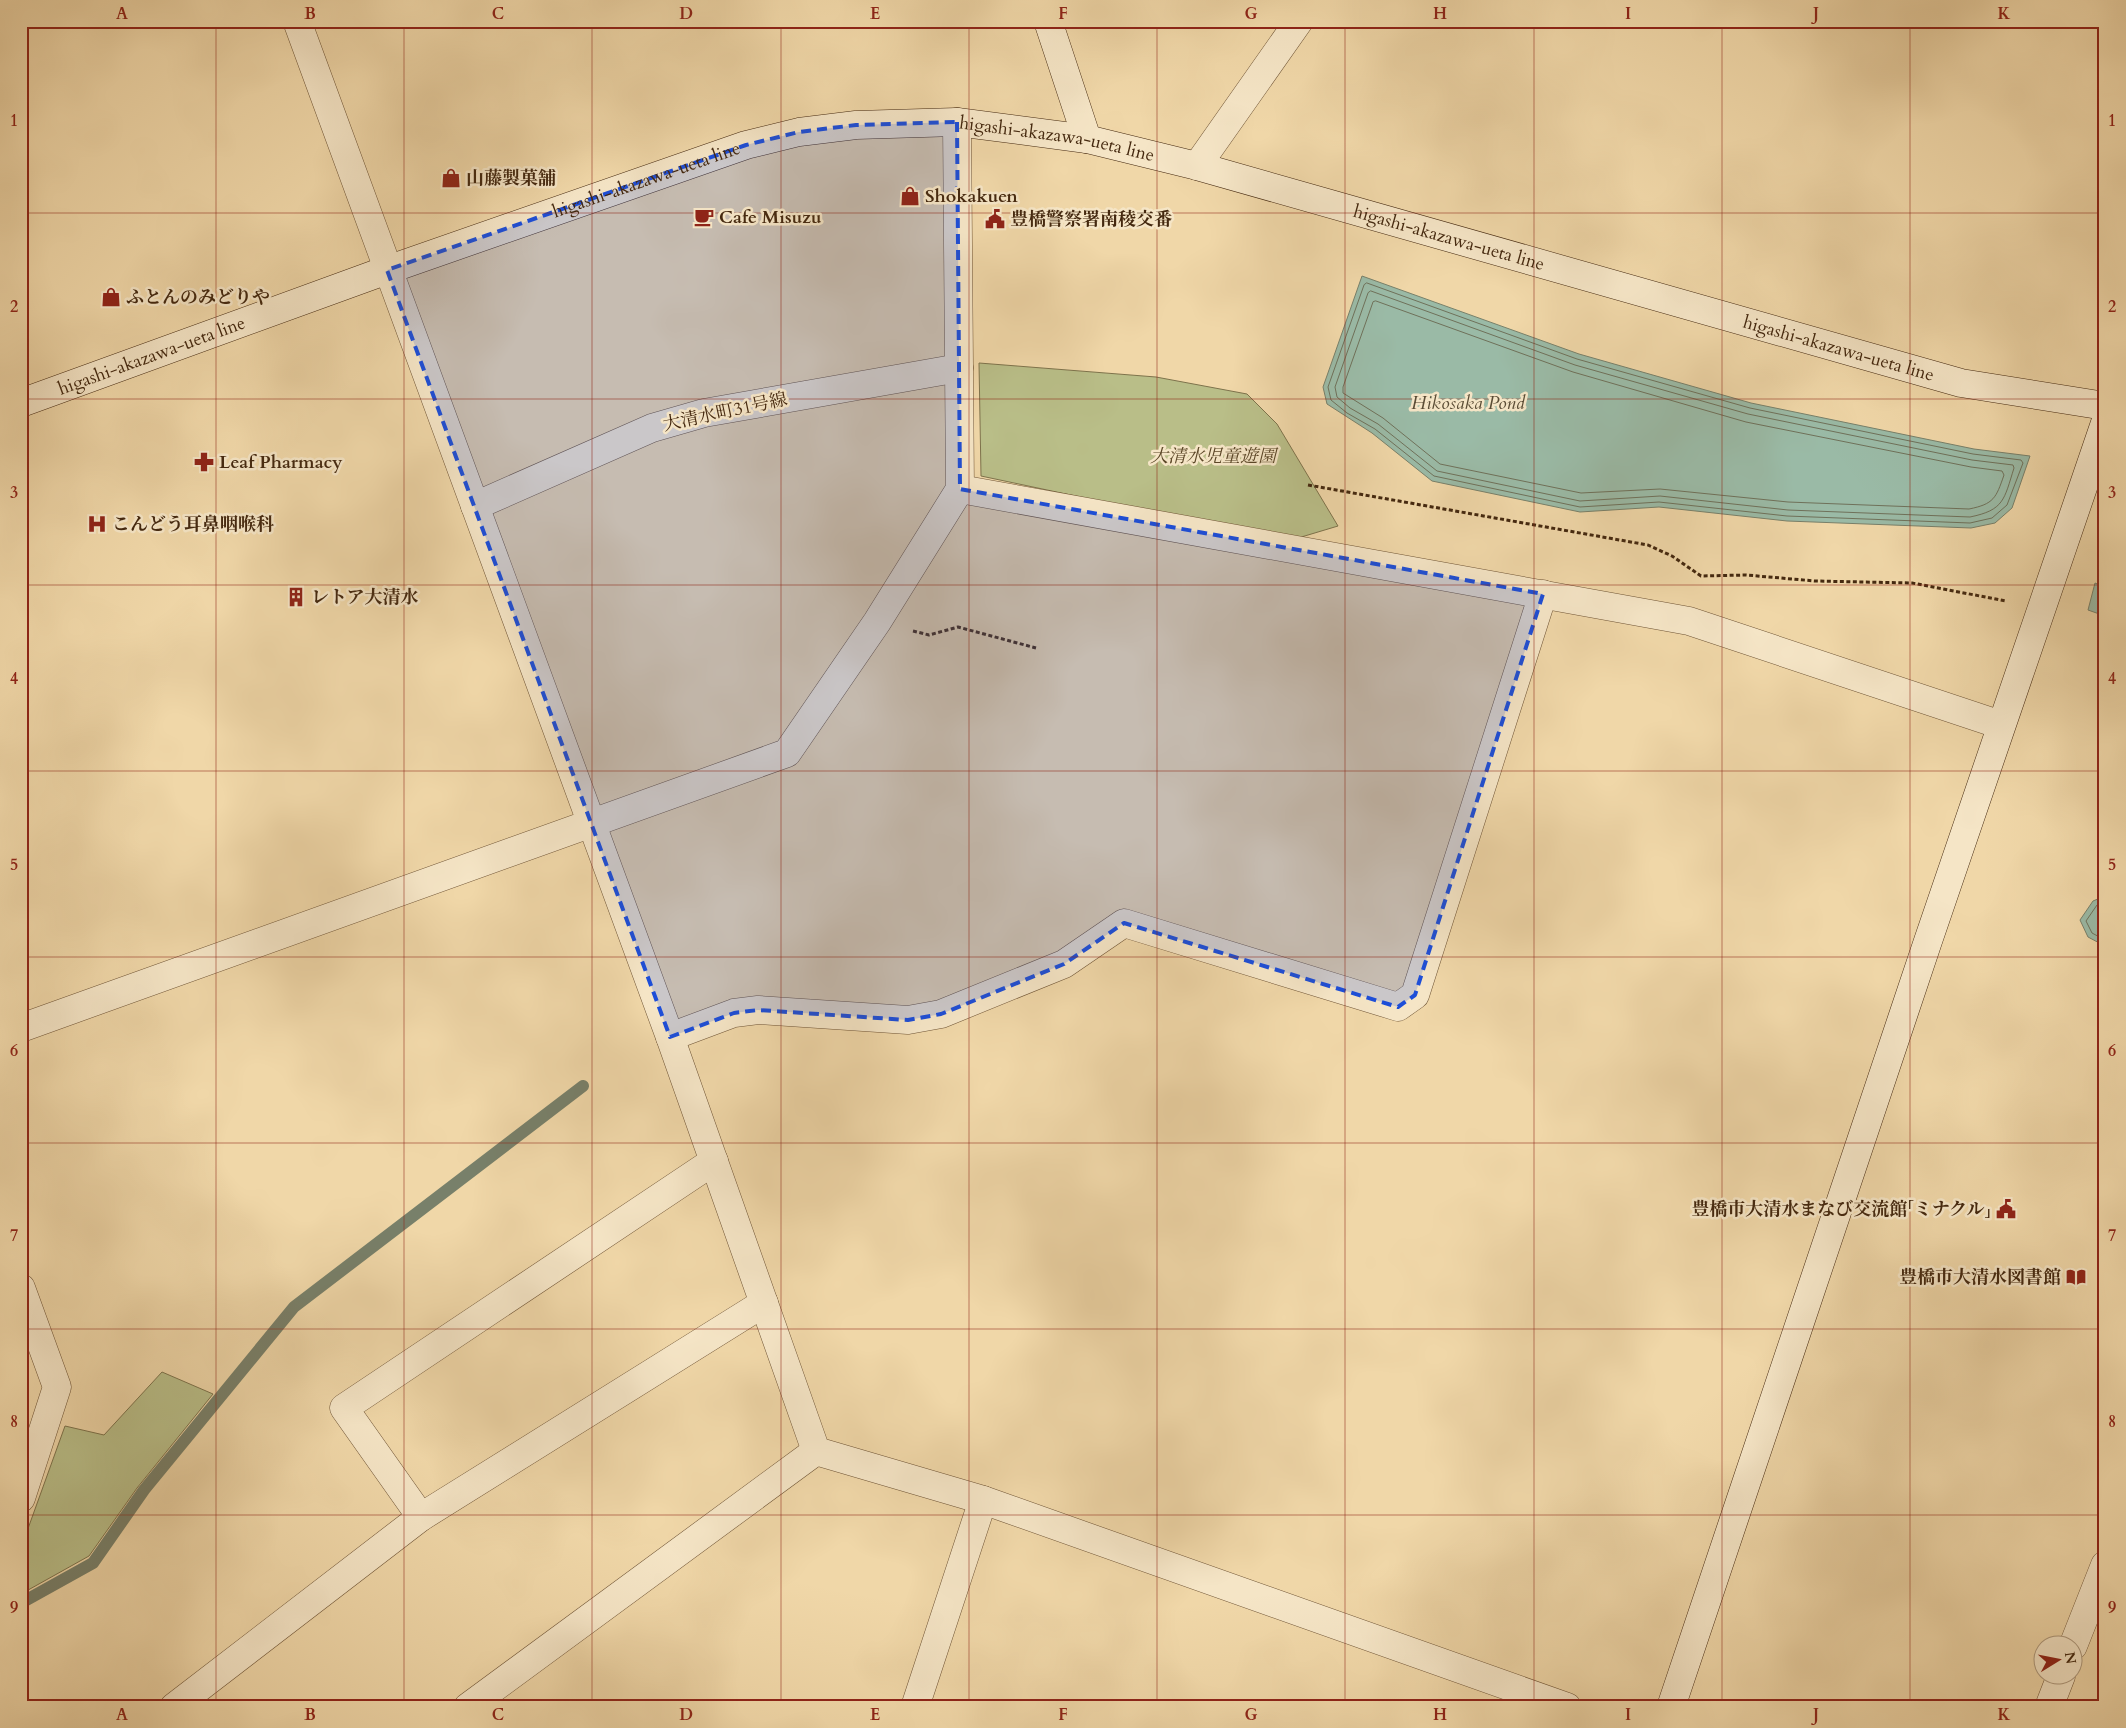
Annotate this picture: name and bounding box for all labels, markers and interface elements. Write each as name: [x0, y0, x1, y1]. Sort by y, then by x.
text: A: [116, 3, 128, 25]
text: B: [304, 3, 316, 25]
text: C: [492, 3, 504, 25]
text: D: [679, 3, 693, 25]
text: E: [870, 3, 880, 25]
text: F: [1058, 3, 1068, 25]
text: G: [1244, 3, 1258, 25]
text: H: [1433, 3, 1447, 25]
text: I: [1625, 3, 1631, 25]
text: J: [1811, 3, 1819, 25]
text: K: [1998, 3, 2011, 25]
text: 1: [10, 110, 18, 132]
street label: higashi-akazawa-ueta line: [958, 110, 1157, 168]
text: 1: [2108, 110, 2116, 132]
street label: higashi-akazawa-ueta line: [549, 135, 744, 224]
place label: 山藤製菓舗: [466, 166, 556, 191]
shop icon: 山藤製菓舗: [440, 167, 462, 189]
place label: Shokakuen: [925, 184, 1018, 209]
shop icon: Shokakuen: [899, 185, 921, 207]
street label: higashi-akazawa-ueta line: [1351, 199, 1548, 277]
place label: Cafe Misuzu: [719, 205, 822, 230]
cafe icon: Cafe Misuzu: [693, 206, 715, 228]
place label: 豊橋警察署南稜交番: [1010, 207, 1172, 232]
public building icon: 豊橋警察署南稜交番: [984, 208, 1006, 230]
place label: ふとんのみどりや: [126, 285, 270, 310]
shop icon: ふとんのみどりや: [100, 286, 122, 308]
text: 2: [10, 296, 18, 318]
text: 2: [2108, 296, 2116, 318]
street label: higashi-akazawa-ueta line: [1740, 309, 1937, 387]
street label: higashi-akazawa-ueta line: [55, 310, 249, 401]
street label: 大清水町31号線: [661, 387, 789, 437]
water label: Hikosaka Pond: [1411, 390, 1526, 416]
park label: 大清水児童遊園: [1150, 444, 1279, 469]
place label: Leaf Pharmacy: [219, 450, 343, 475]
pharmacy icon: Leaf Pharmacy: [193, 451, 215, 473]
text: 3: [10, 482, 18, 504]
text: 3: [2108, 482, 2116, 504]
place label: こんどう耳鼻咽喉科: [112, 512, 274, 537]
hospital icon: こんどう耳鼻咽喉科: [86, 513, 108, 535]
place label: レトア大清水: [311, 585, 418, 610]
building icon: レトア大清水: [285, 586, 307, 608]
text: 4: [10, 668, 18, 690]
text: 4: [2108, 668, 2116, 690]
text: 5: [10, 854, 18, 876]
text: 5: [2108, 854, 2116, 876]
text: 6: [10, 1040, 18, 1062]
text: 6: [2108, 1040, 2116, 1062]
place label: 豊橋市大清水まなび交流館「ミナクル」: [1691, 1197, 1991, 1222]
public building icon: 豊橋市大清水まなび交流館「ミナクル」: [1995, 1198, 2017, 1220]
text: 7: [10, 1225, 18, 1247]
text: 7: [2108, 1225, 2116, 1247]
place label: 豊橋市大清水図書館: [1899, 1265, 2061, 1290]
library icon: 豊橋市大清水図書館: [2065, 1266, 2087, 1288]
text: 8: [10, 1411, 18, 1433]
text: 8: [2108, 1411, 2116, 1433]
text: 9: [10, 1597, 18, 1619]
text: 9: [2108, 1597, 2116, 1619]
north arrow: [2034, 1636, 2084, 1686]
text: N: [2060, 1650, 2081, 1665]
text: A: [116, 1704, 128, 1726]
text: B: [304, 1704, 316, 1726]
text: C: [492, 1704, 504, 1726]
text: D: [679, 1704, 693, 1726]
text: E: [870, 1704, 880, 1726]
text: F: [1058, 1704, 1068, 1726]
text: G: [1244, 1704, 1258, 1726]
text: H: [1433, 1704, 1447, 1726]
text: I: [1625, 1704, 1631, 1726]
text: J: [1811, 1704, 1819, 1726]
text: K: [1998, 1704, 2011, 1726]

